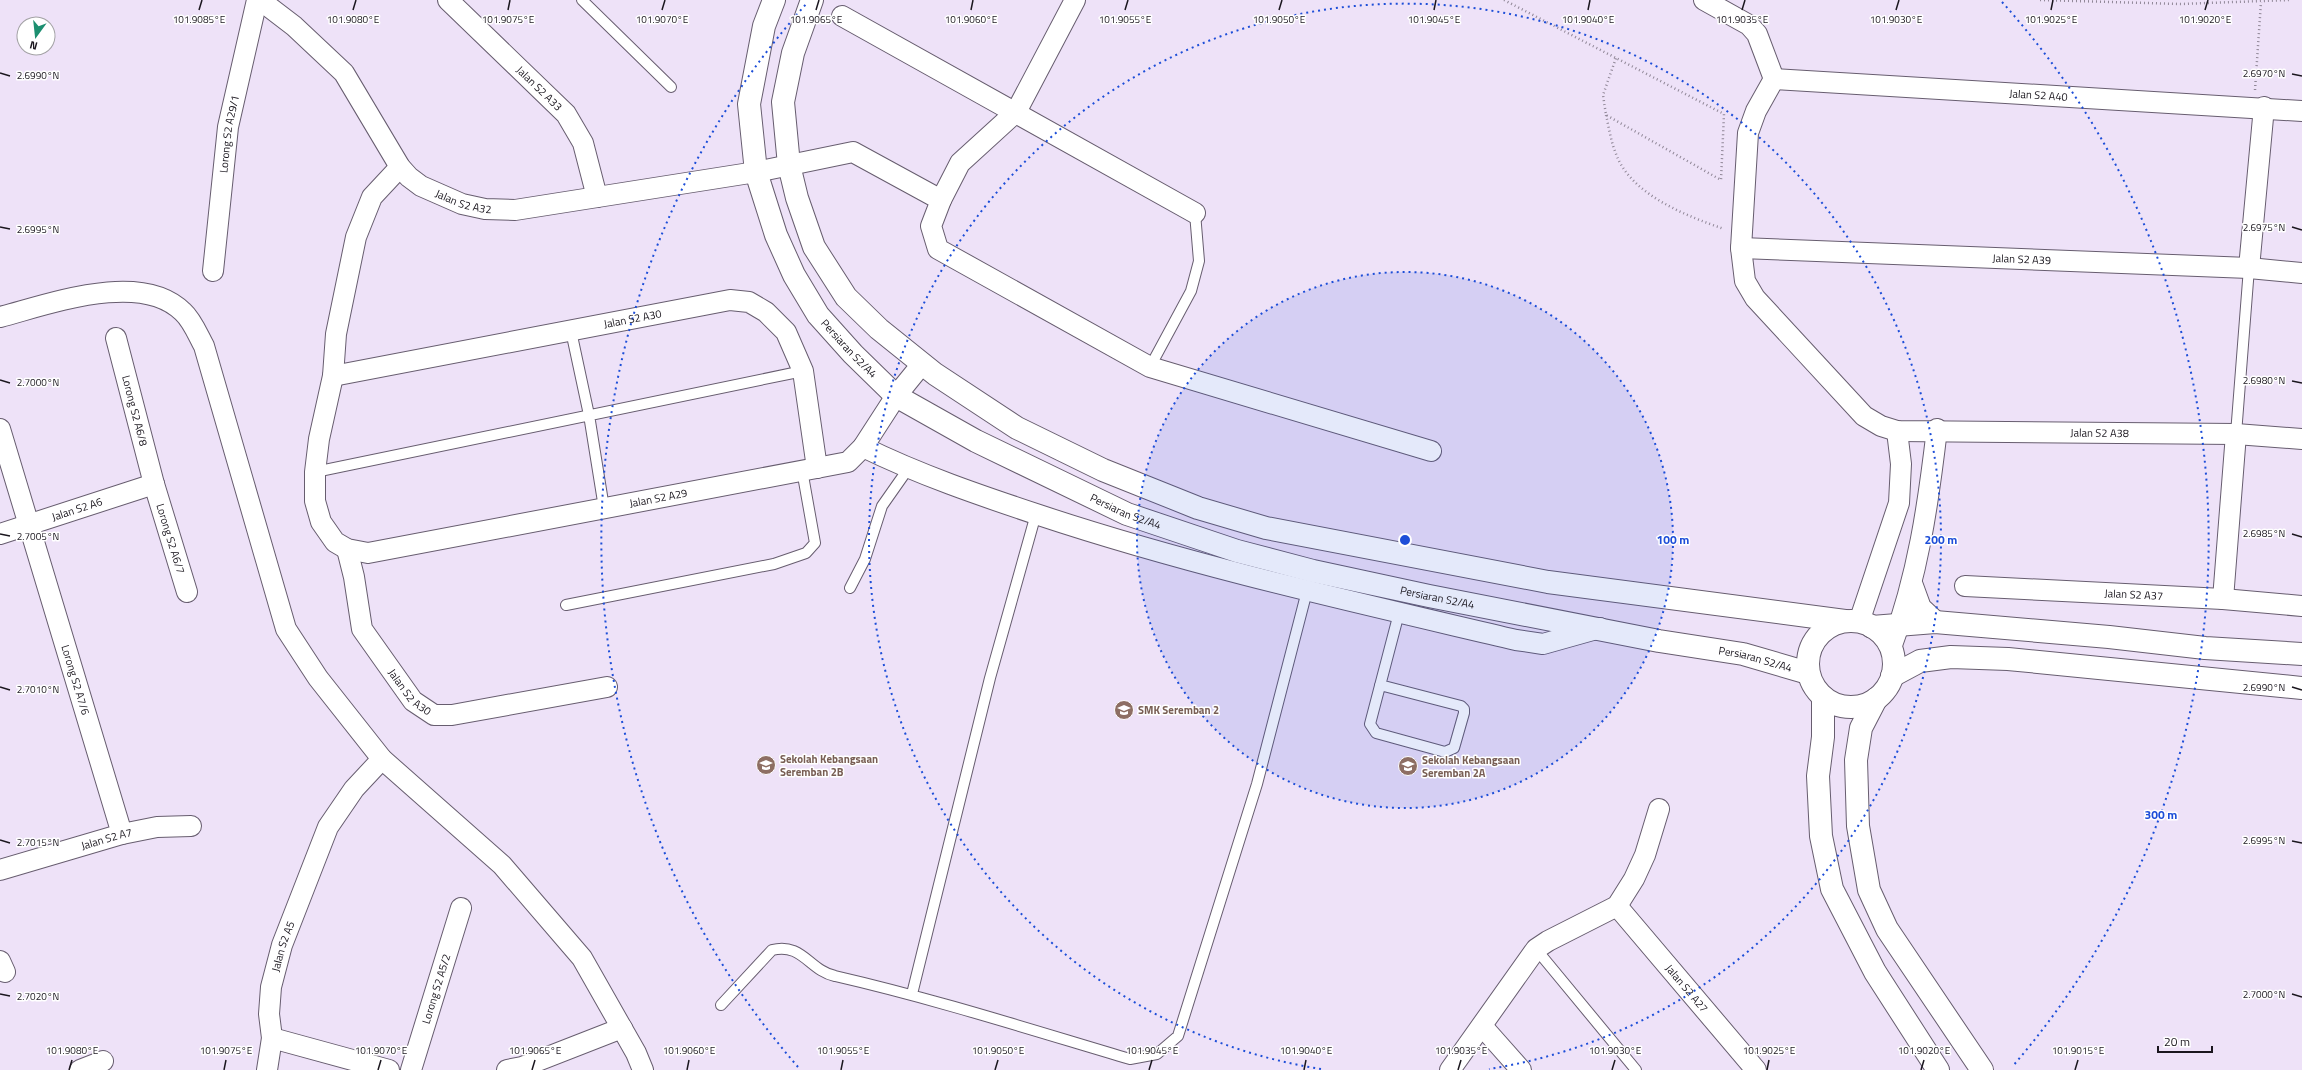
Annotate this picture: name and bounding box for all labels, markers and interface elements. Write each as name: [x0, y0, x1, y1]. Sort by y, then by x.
text: 101.9085°E: [173, 12, 226, 27]
text: 101.9080°E: [327, 12, 380, 27]
text: 101.9075°E: [482, 12, 535, 27]
text: 101.9070°E: [636, 12, 689, 27]
text: 101.9065°E: [790, 12, 843, 27]
text: 101.9060°E: [945, 12, 998, 27]
text: 101.9055°E: [1099, 12, 1152, 27]
text: 101.9050°E: [1253, 12, 1306, 27]
text: 101.9045°E: [1408, 12, 1461, 27]
text: 101.9040°E: [1562, 12, 1615, 27]
text: 101.9035°E: [1716, 12, 1769, 27]
text: 101.9030°E: [1870, 12, 1923, 27]
text: 101.9025°E: [2025, 12, 2078, 27]
text: 101.9020°E: [2179, 12, 2232, 27]
north arrow: [16, 16, 56, 56]
text: N: [28, 37, 39, 54]
street label: Jalan S2 A33: [513, 62, 566, 114]
text: 2.6970°N: [2243, 66, 2285, 81]
text: 2.6990°N: [17, 68, 59, 83]
street label: Jalan S2 A40: [2009, 85, 2068, 105]
street label: Lorong S2 A29/1: [215, 93, 243, 174]
street label: Jalan S2 A32: [433, 185, 492, 217]
text: 2.6975°N: [2243, 220, 2285, 235]
text: 2.6995°N: [17, 222, 59, 237]
street label: Jalan S2 A39: [1992, 250, 2051, 268]
street label: Jalan S2 A30: [602, 305, 663, 332]
street label: Persiaran S2/A4: [817, 316, 881, 381]
street label: Lorong S2 A6/8: [118, 373, 152, 448]
text: 2.6980°N: [2243, 373, 2285, 388]
text: 2.7000°N: [17, 375, 59, 390]
street label: Jalan S2 A38: [2070, 425, 2129, 441]
street label: Jalan S2 A29: [628, 485, 689, 511]
street label: Persiaran S2/A4: [1087, 489, 1163, 533]
street label: Jalan S2 A6: [50, 493, 104, 525]
street label: Lorong S2 A6/7: [152, 502, 189, 576]
text: 2.6985°N: [2243, 526, 2285, 541]
text: 2.7005°N: [17, 529, 59, 544]
text: 100 m: [1657, 530, 1689, 549]
text: 200 m: [1925, 530, 1957, 549]
centre of rings: [1398, 533, 1412, 547]
street label: Persiaran S2/A4: [1399, 582, 1476, 613]
street label: Jalan S2 A37: [2104, 585, 2163, 604]
street label: Persiaran S2/A4: [1717, 642, 1794, 676]
street label: Lorong S2 A7/6: [57, 643, 94, 717]
street label: Jalan S2 A30: [385, 665, 435, 719]
text: 2.6990°N: [2243, 680, 2285, 695]
text: 2.7010°N: [17, 682, 59, 697]
school or university icon: SMK Seremban 2: [1113, 699, 1135, 721]
place label: SMK Seremban 2: [1138, 702, 1219, 718]
place label: Sekolah Kebangsaan Seremban 2B: [780, 751, 878, 780]
place label: Sekolah Kebangsaan Seremban 2A: [1422, 752, 1520, 781]
school or university icon: Sekolah Kebangsaan Seremban 2B: [755, 754, 777, 776]
school or university icon: Sekolah Kebangsaan Seremban 2A: [1397, 755, 1419, 777]
text: 300 m: [2145, 805, 2177, 824]
street label: Jalan S2 A7: [79, 824, 133, 854]
text: 2.6995°N: [2243, 833, 2285, 848]
text: 2.7015°N: [17, 835, 59, 850]
street label: Jalan S2 A5: [267, 919, 299, 973]
street label: Lorong S2 A5/2: [418, 952, 454, 1026]
street label: Jalan S2 A27: [1662, 961, 1712, 1016]
text: 2.7000°N: [2243, 987, 2285, 1002]
text: 2.7020°N: [17, 989, 59, 1004]
scale bar: [2158, 1028, 2212, 1054]
text: 20 m: [2164, 1032, 2190, 1051]
text: 101.9080°E: [46, 1043, 99, 1058]
text: 101.9075°E: [200, 1043, 253, 1058]
text: 101.9070°E: [355, 1043, 408, 1058]
text: 101.9065°E: [509, 1043, 562, 1058]
text: 101.9060°E: [663, 1043, 716, 1058]
text: 101.9055°E: [817, 1043, 870, 1058]
text: 101.9050°E: [972, 1043, 1025, 1058]
text: 101.9045°E: [1126, 1043, 1179, 1058]
text: 101.9040°E: [1280, 1043, 1333, 1058]
text: 101.9035°E: [1435, 1043, 1488, 1058]
text: 101.9030°E: [1589, 1043, 1642, 1058]
text: 101.9025°E: [1743, 1043, 1796, 1058]
text: 101.9020°E: [1898, 1043, 1951, 1058]
text: 101.9015°E: [2052, 1043, 2105, 1058]

